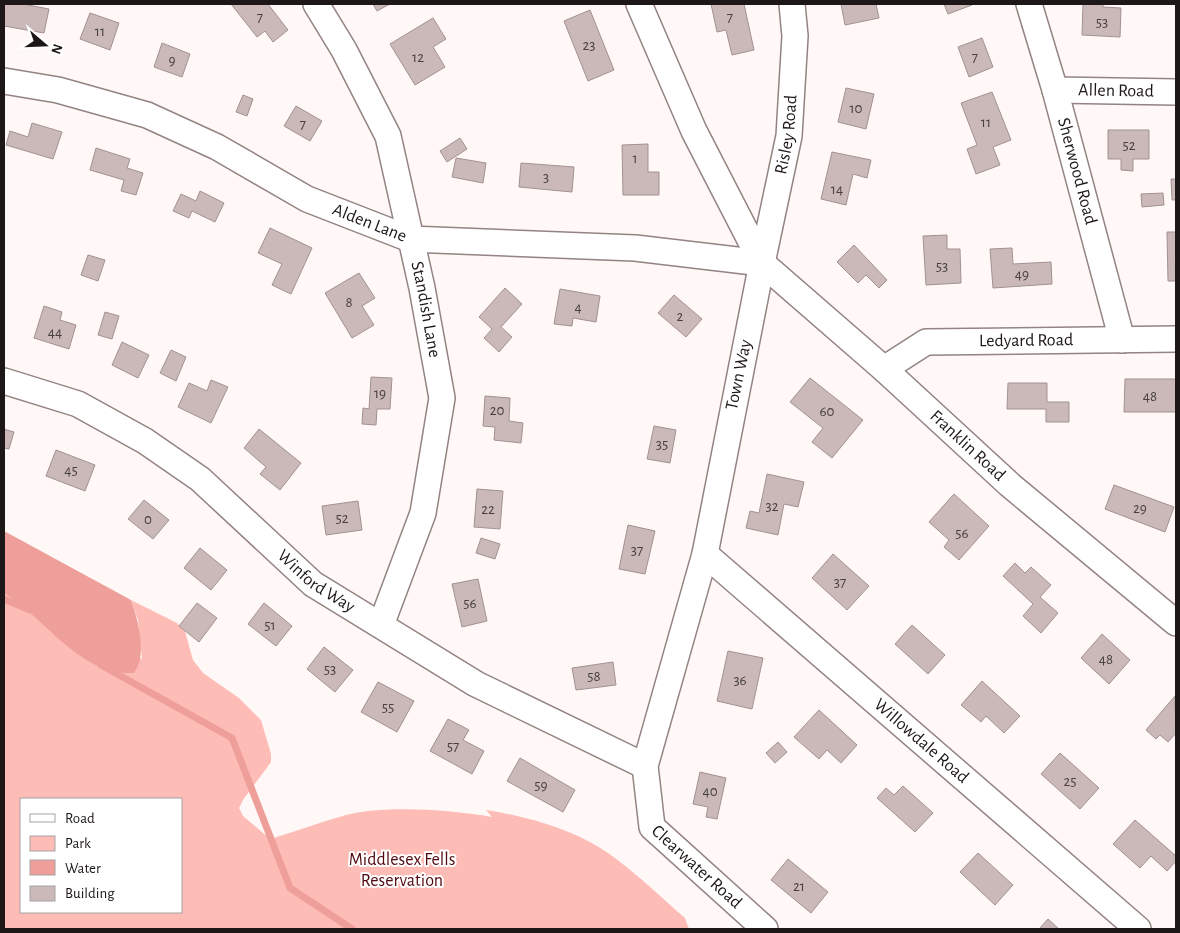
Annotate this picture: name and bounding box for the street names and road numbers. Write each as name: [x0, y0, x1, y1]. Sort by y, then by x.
street label: Allen Road: [1078, 81, 1154, 101]
street label: Risley Road: [772, 94, 800, 176]
street label: Sherwood Road: [1054, 116, 1100, 227]
street label: Alden Lane: [330, 201, 409, 246]
street label: Standish Lane: [407, 260, 443, 359]
street label: Ledyard Road: [979, 331, 1073, 350]
street label: Town Way: [723, 338, 755, 412]
street label: Franklin Road: [926, 407, 1009, 485]
street label: Winford Way: [274, 547, 358, 616]
street label: Willowdale Road: [870, 695, 972, 787]
street label: Clearwater Road: [648, 822, 745, 912]

